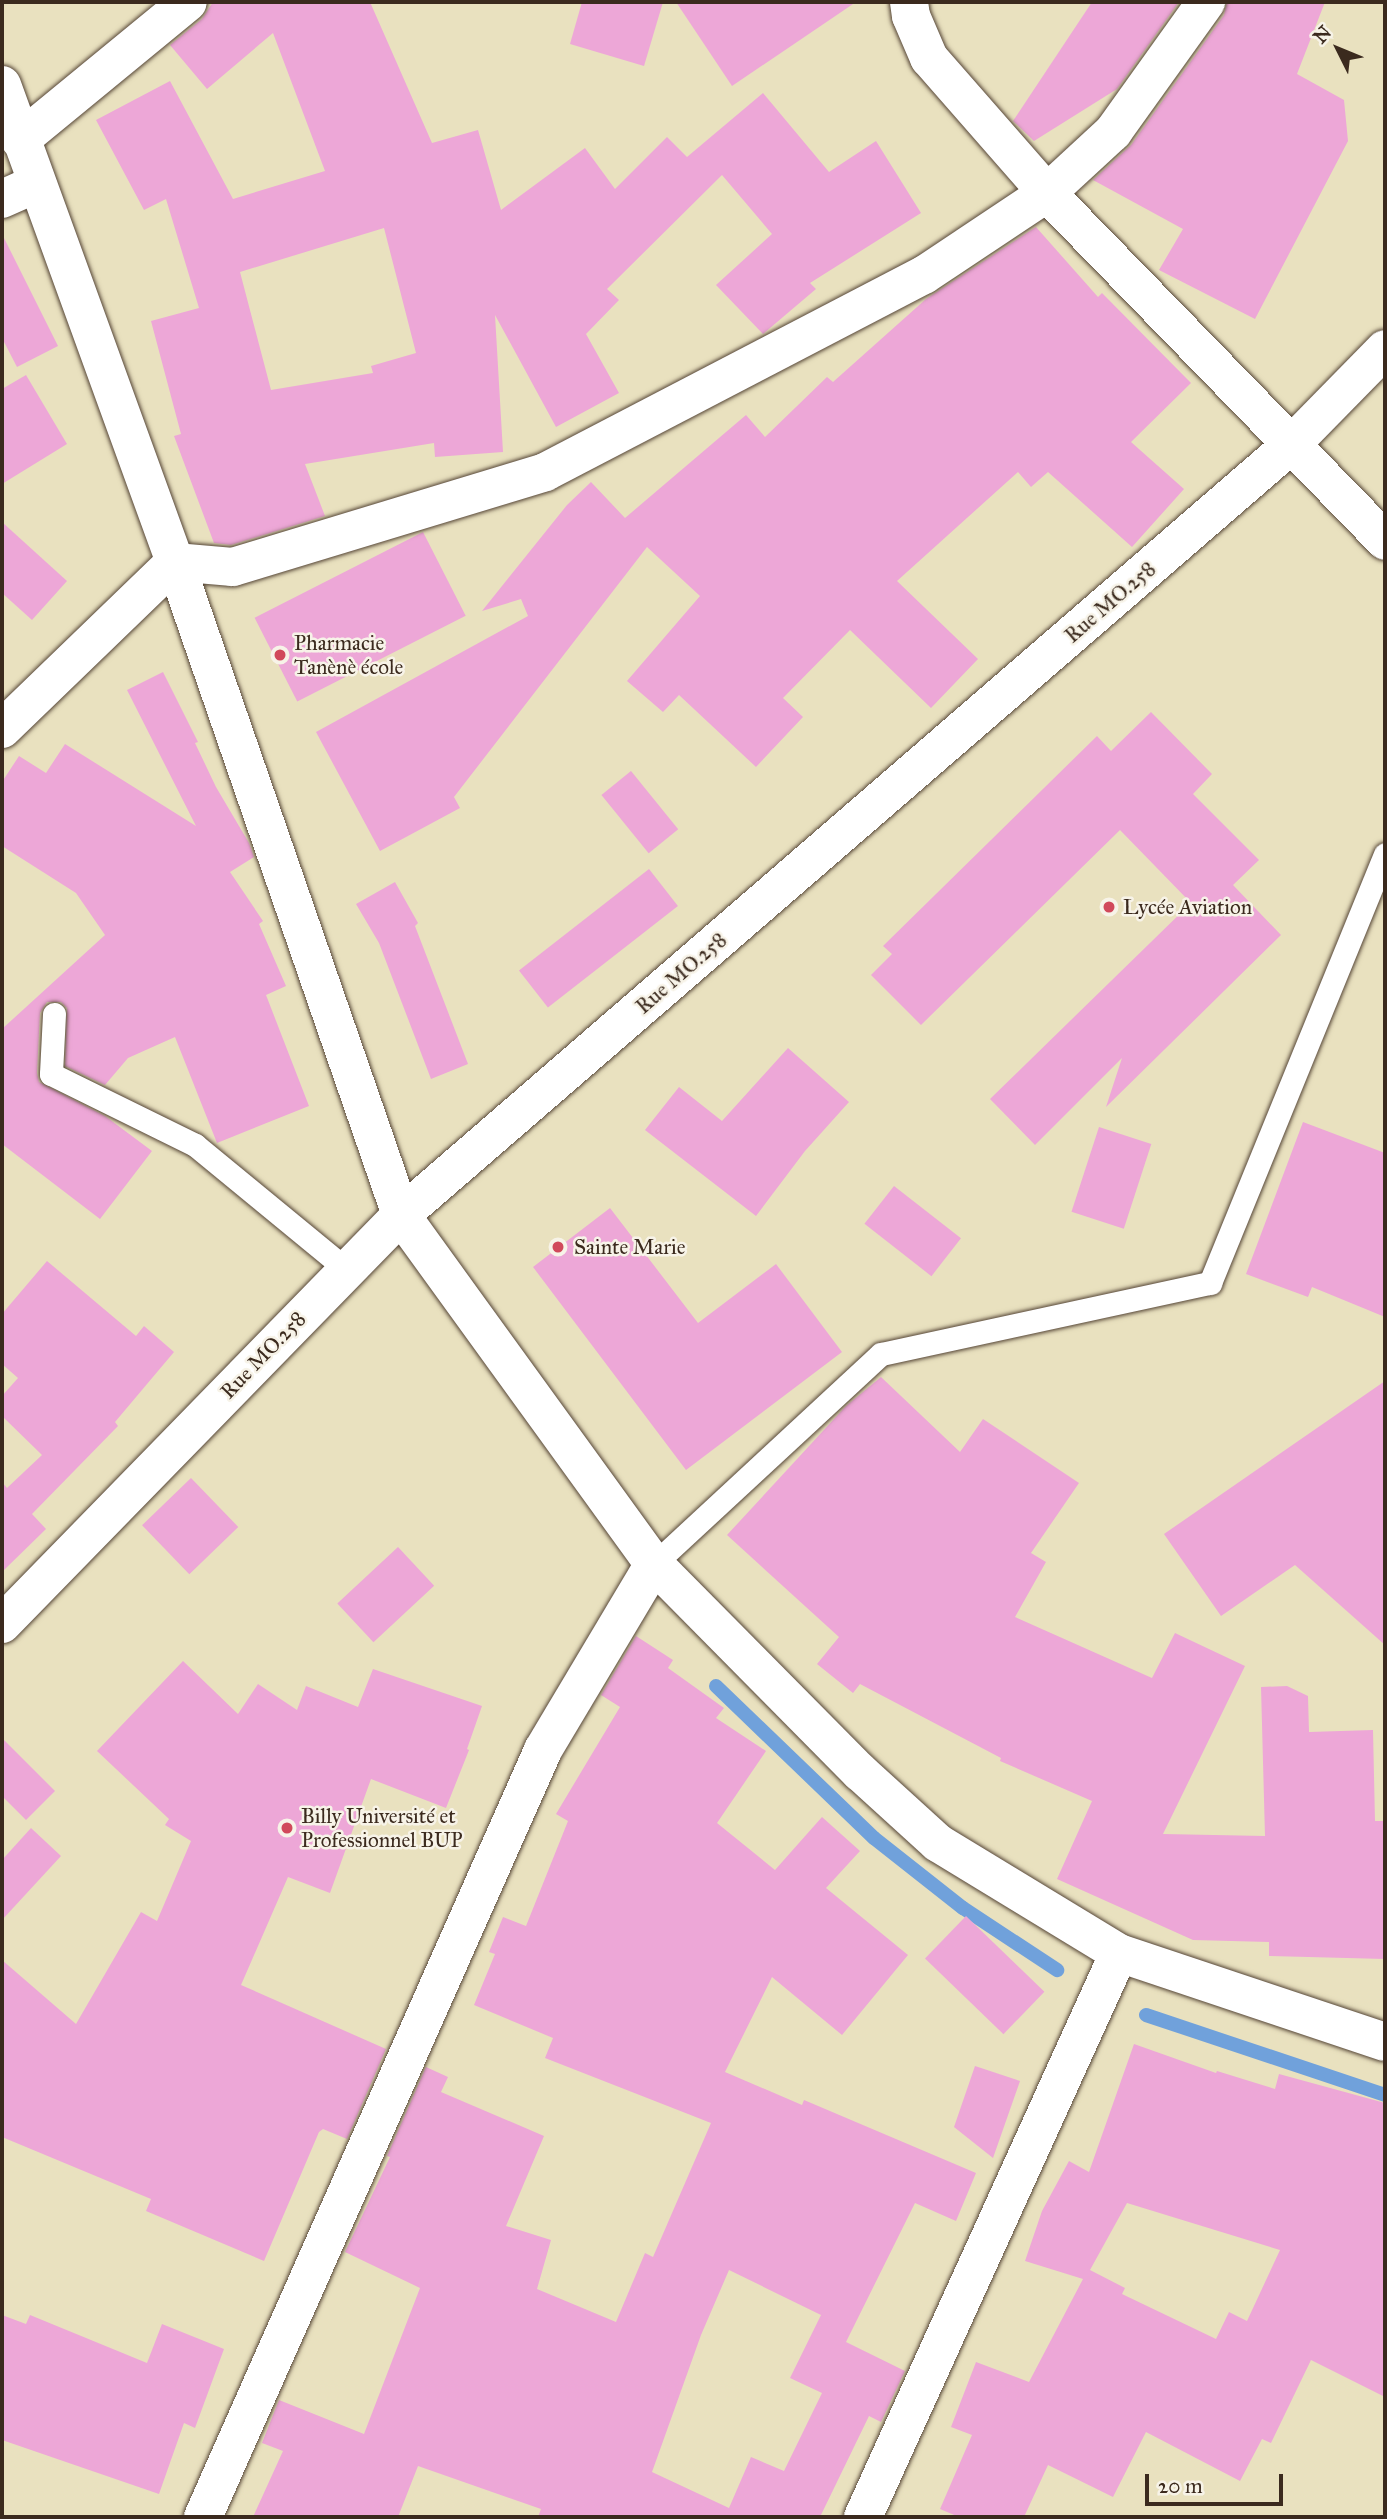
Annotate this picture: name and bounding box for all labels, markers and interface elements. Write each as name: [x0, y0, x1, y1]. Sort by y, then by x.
north arrow: [1303, 14, 1373, 84]
text: N: [1308, 21, 1336, 48]
street label: Rue MO.258: [1060, 556, 1160, 648]
place label: Pharmacie Tanènè école: [294, 630, 403, 680]
marker: Pharmacie Tanènè école: [272, 647, 288, 663]
place label: Lycée Aviation: [1123, 894, 1252, 920]
marker: Lycée Aviation: [1101, 899, 1117, 915]
street label: Rue MO.258: [631, 927, 731, 1019]
place label: Sainte Marie: [574, 1234, 686, 1260]
marker: Sainte Marie: [548, 1237, 568, 1257]
street label: Rue MO.258: [215, 1306, 311, 1404]
place label: Billy Université et Professionnel BUP: [301, 1803, 463, 1853]
marker: Billy Université et Professionnel BUP: [279, 1820, 295, 1836]
scale bar: [1149, 2460, 1287, 2504]
text: 20 m: [1158, 2473, 1203, 2499]

